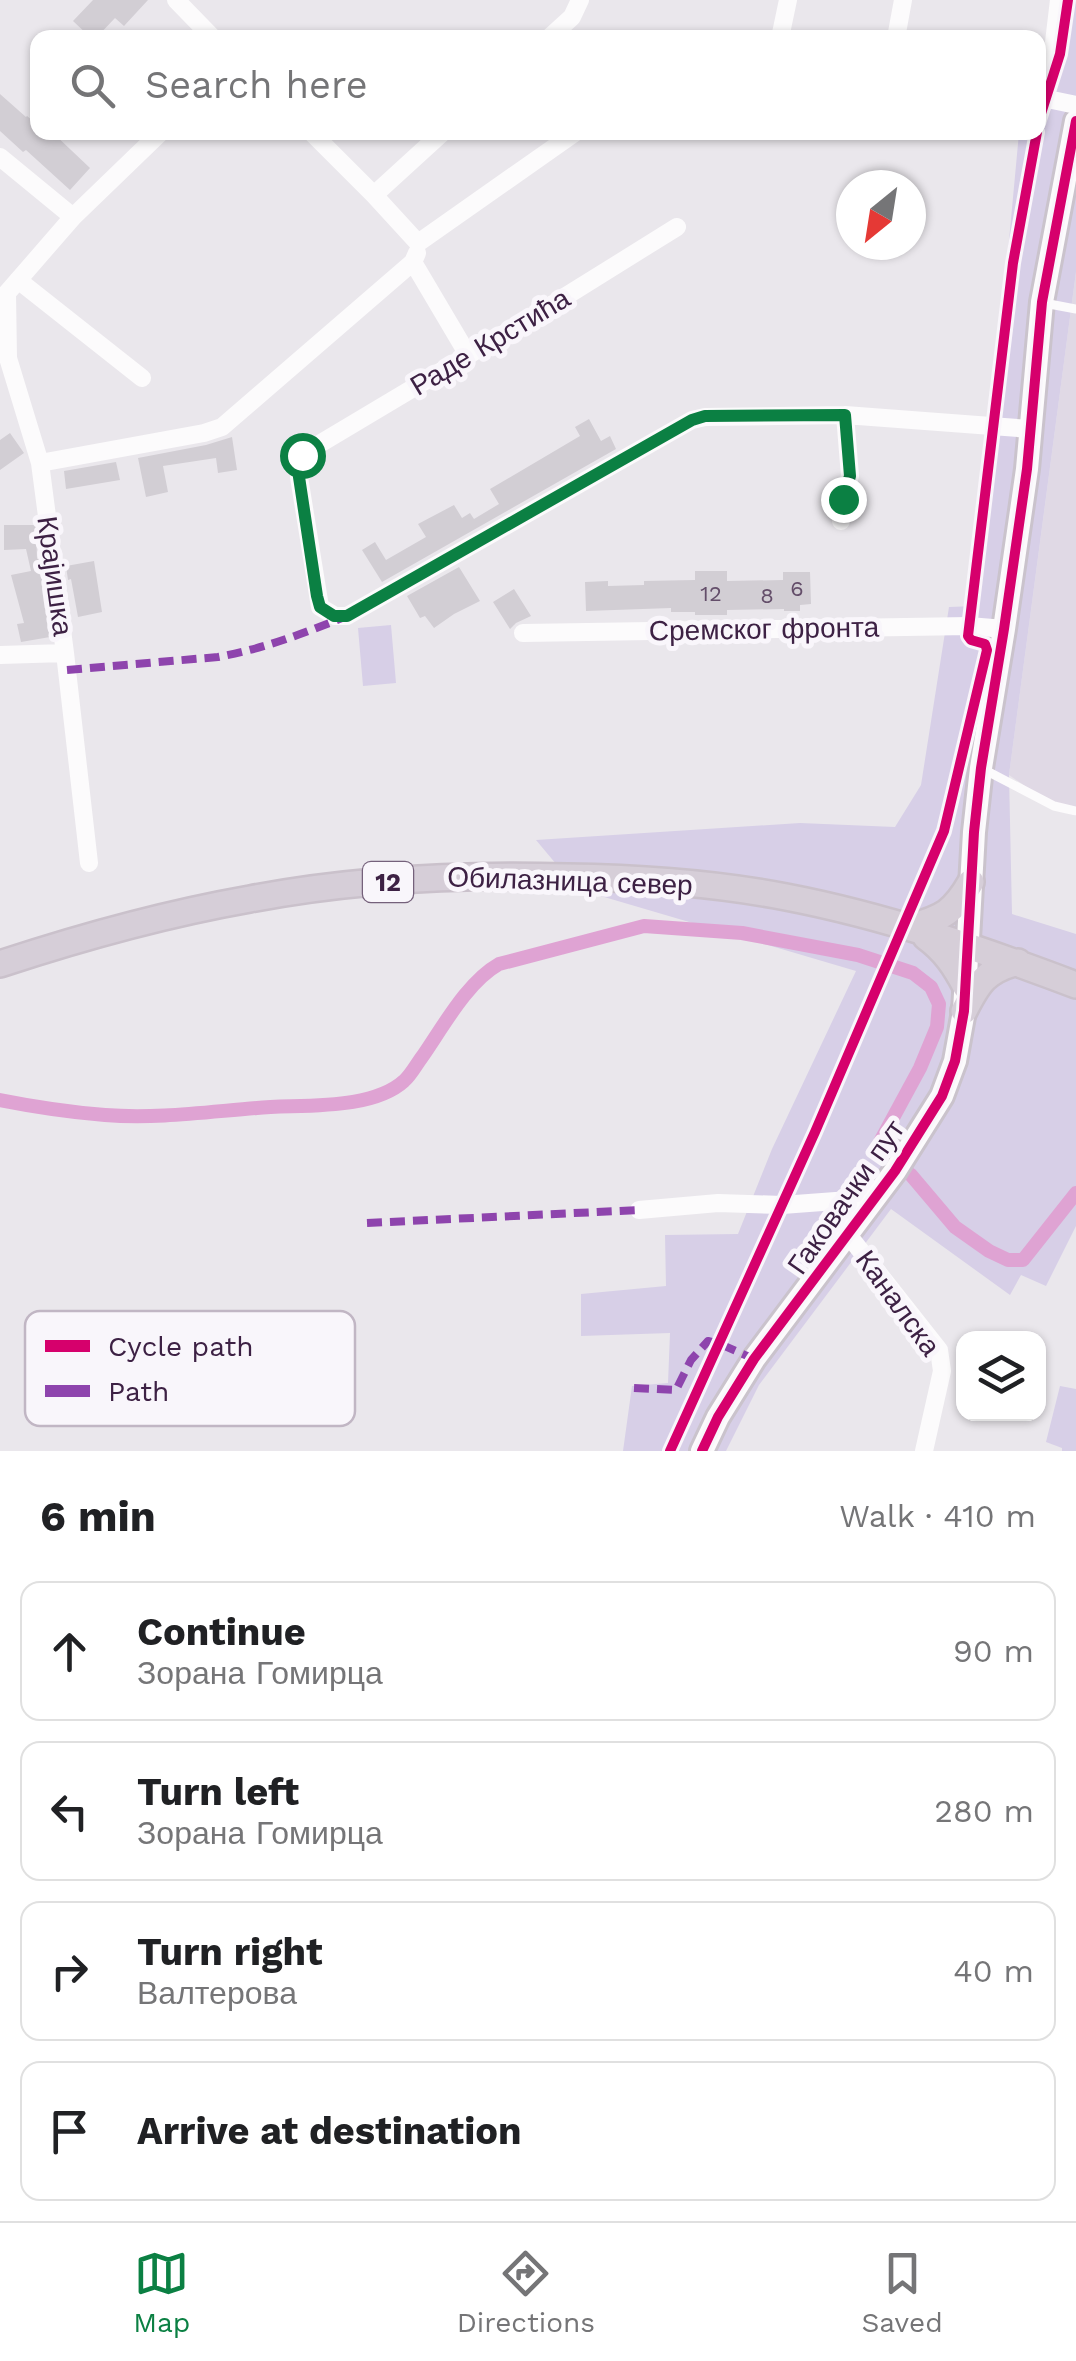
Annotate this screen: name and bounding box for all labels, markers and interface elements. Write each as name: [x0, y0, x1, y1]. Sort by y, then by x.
search box: [30, 30, 1046, 140]
icon: search: [65, 58, 120, 113]
text: Search here: [145, 63, 368, 107]
north arrow: [836, 170, 926, 260]
street label: Раде Крстића: [404, 281, 576, 403]
route start: [280, 433, 326, 479]
route end: [821, 477, 867, 523]
street label: Крајишка: [30, 514, 80, 638]
house number: 6: [790, 576, 804, 601]
house number: 12: [700, 581, 722, 606]
house number: 8: [760, 583, 774, 608]
street label: Сремског фронта: [649, 610, 880, 648]
street label: Обилазница север: [447, 860, 693, 902]
road number: 12: [363, 862, 413, 902]
street label: Гаковачки пут: [781, 1113, 911, 1281]
street label: Каналска: [849, 1244, 947, 1362]
legend: [25, 1311, 355, 1426]
text: Cycle path: [108, 1330, 254, 1363]
map controls: [956, 1331, 1046, 1421]
button: layers: [956, 1331, 1046, 1421]
text: Path: [108, 1375, 169, 1408]
text: 6 min: [40, 1492, 156, 1541]
text: Walk · 410 m: [839, 1497, 1036, 1535]
text: Continue: [137, 1610, 306, 1654]
icon: ahead: [42, 1624, 97, 1679]
text: 90 m: [953, 1632, 1034, 1670]
text: Зорана Гомирца: [137, 1654, 383, 1692]
text: Turn left: [137, 1770, 299, 1814]
icon: left: [42, 1784, 97, 1839]
text: 280 m: [934, 1792, 1034, 1830]
text: Зорана Гомирца: [137, 1814, 383, 1852]
text: Turn right: [137, 1930, 323, 1974]
icon: right: [42, 1944, 97, 1999]
text: 40 m: [953, 1952, 1034, 1990]
text: Валтерова: [137, 1974, 297, 2012]
icon: arrive: [42, 2104, 97, 2159]
text: Arrive at destination: [137, 2109, 522, 2153]
tab: Map: [133, 2246, 190, 2339]
tab: Directions: [457, 2246, 595, 2339]
tab: Saved: [861, 2246, 943, 2339]

